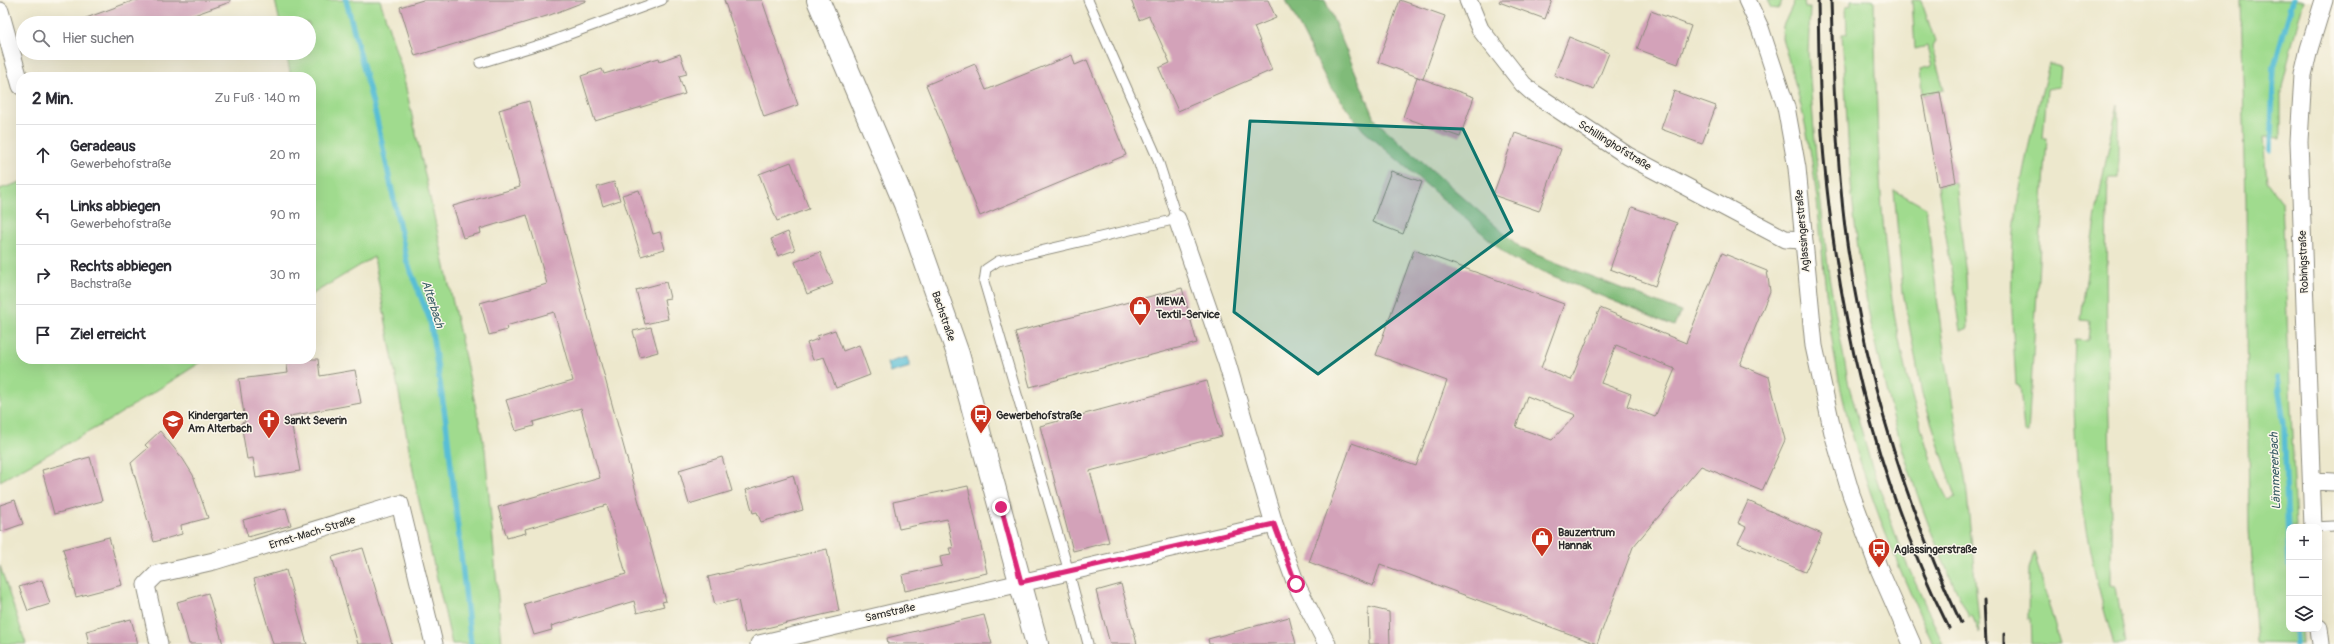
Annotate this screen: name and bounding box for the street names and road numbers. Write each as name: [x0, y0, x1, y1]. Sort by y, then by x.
street label: Schillinghofstraße: [1576, 118, 1654, 173]
street label: Aglassingerstraße: [1792, 188, 1813, 273]
street label: Robinigstraße: [2296, 230, 2311, 294]
street label: Bachstraße: [929, 290, 958, 343]
street label: Ernst-Mach-Straße: [267, 513, 357, 552]
street label: Samstraße: [864, 600, 917, 625]

